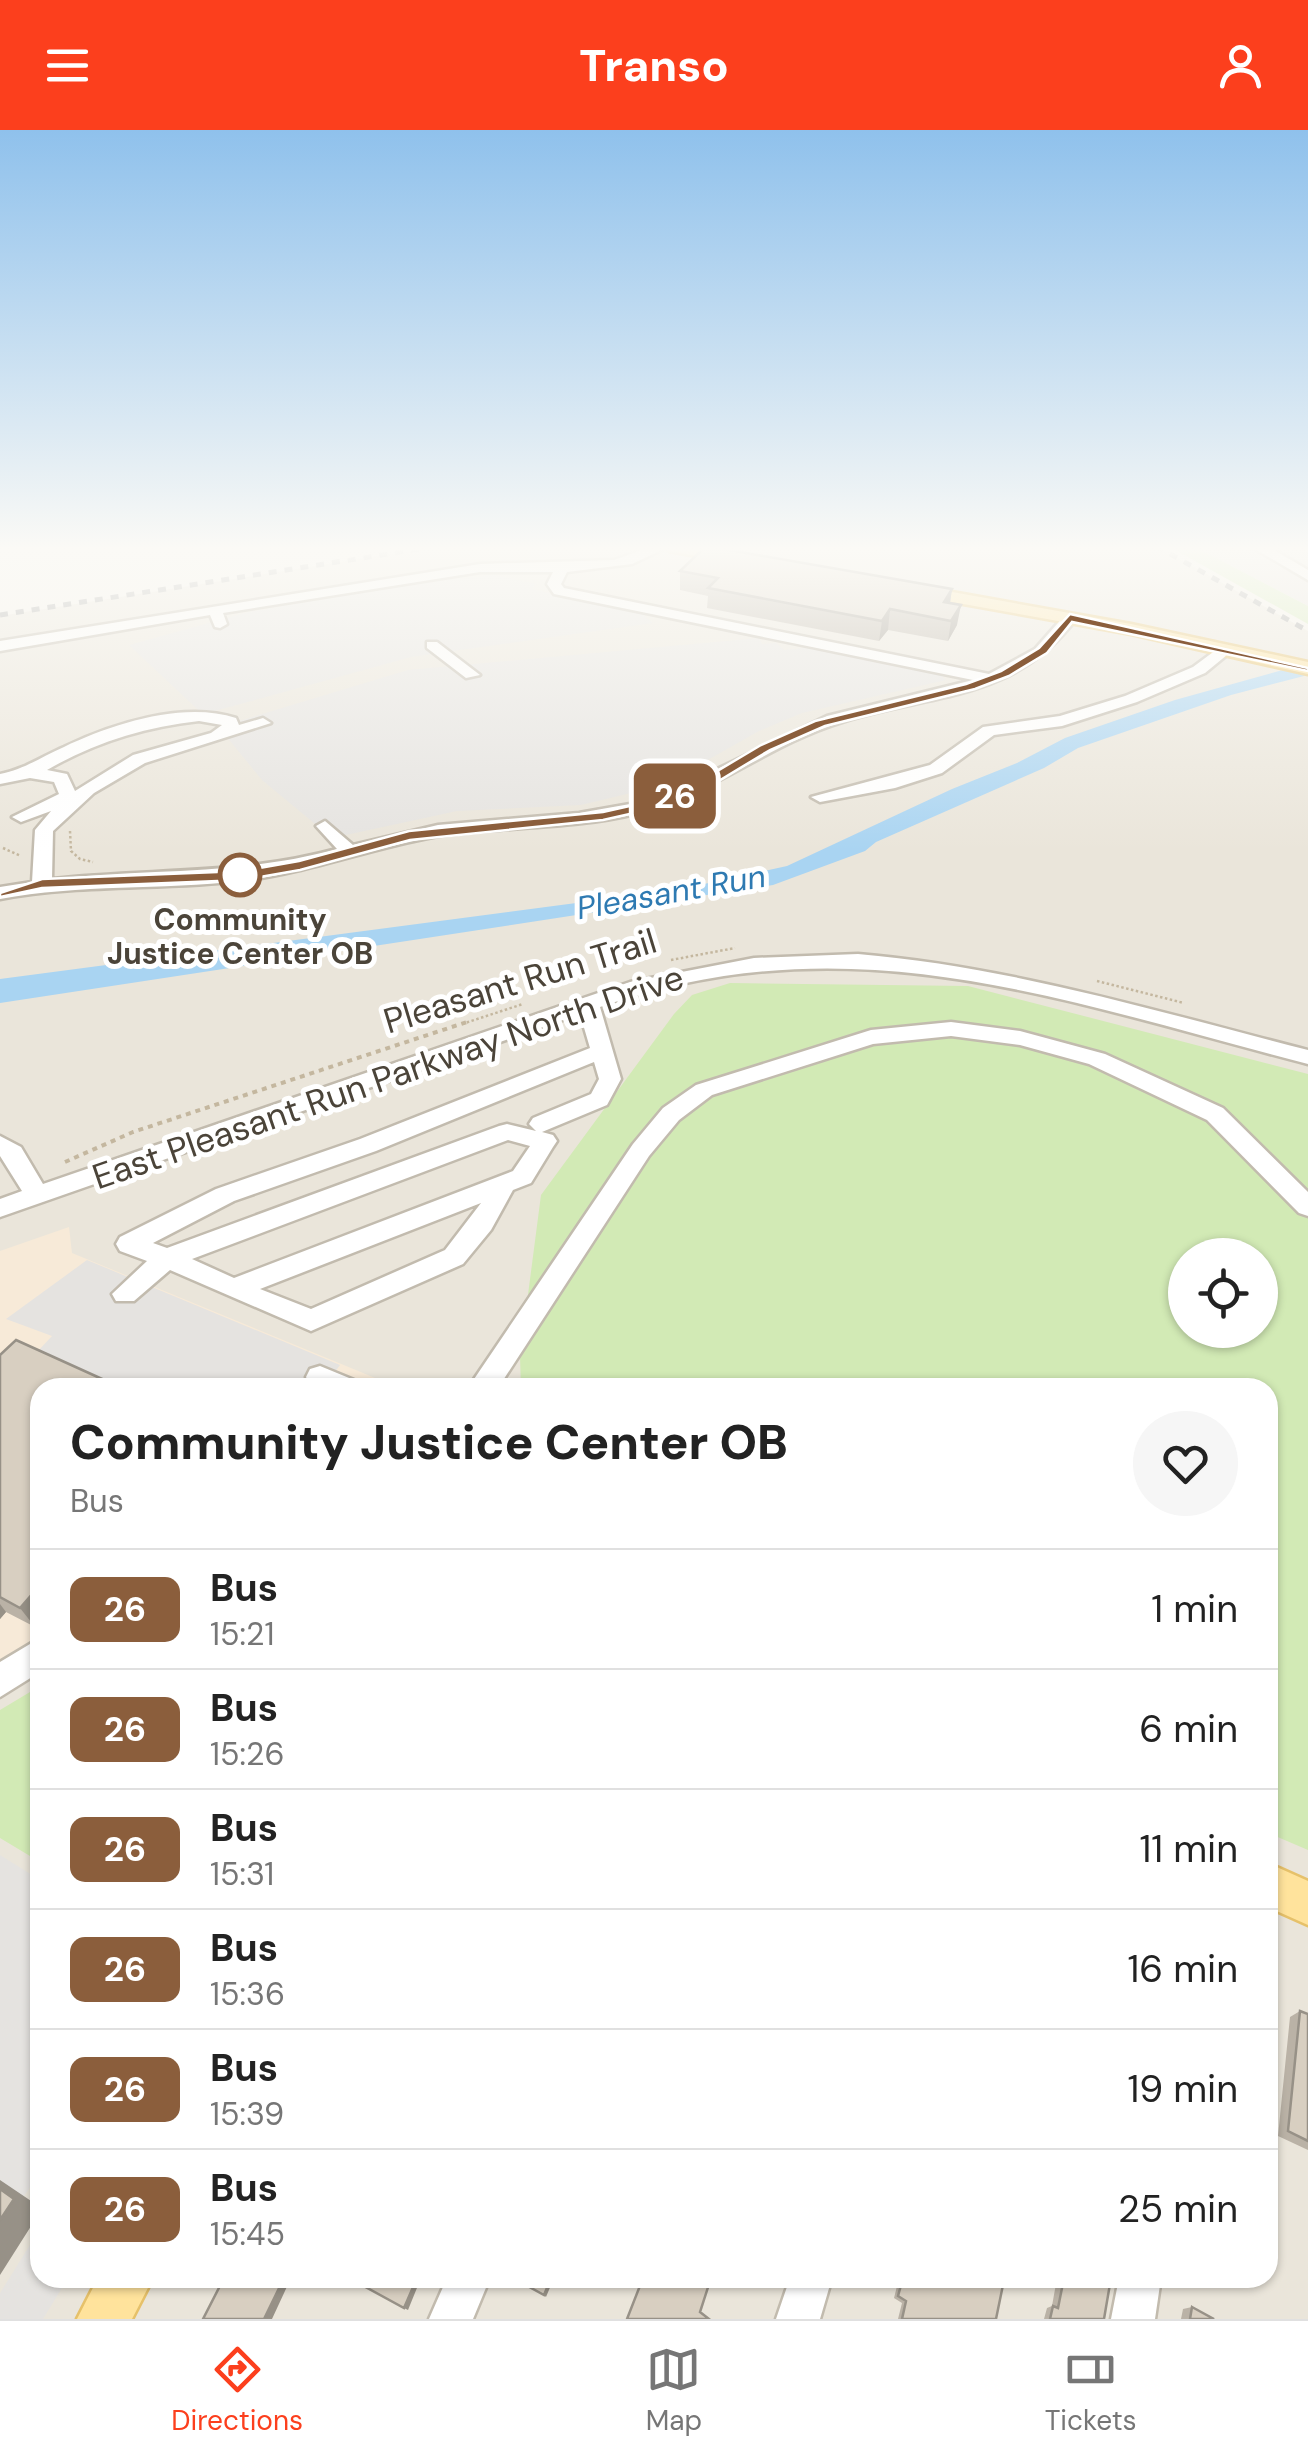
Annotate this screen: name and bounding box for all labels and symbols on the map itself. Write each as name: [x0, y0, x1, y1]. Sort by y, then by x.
line badge: 26: [630, 764, 720, 828]
marker: Community Justice Center OB: [219, 854, 261, 896]
water label: Pleasant Run: [573, 855, 769, 929]
place label: Community Justice Center OB: [107, 900, 373, 973]
street label: Pleasant Run Trail: [378, 918, 662, 1044]
street label: East Pleasant Run Parkway North Drive: [86, 954, 690, 1200]

